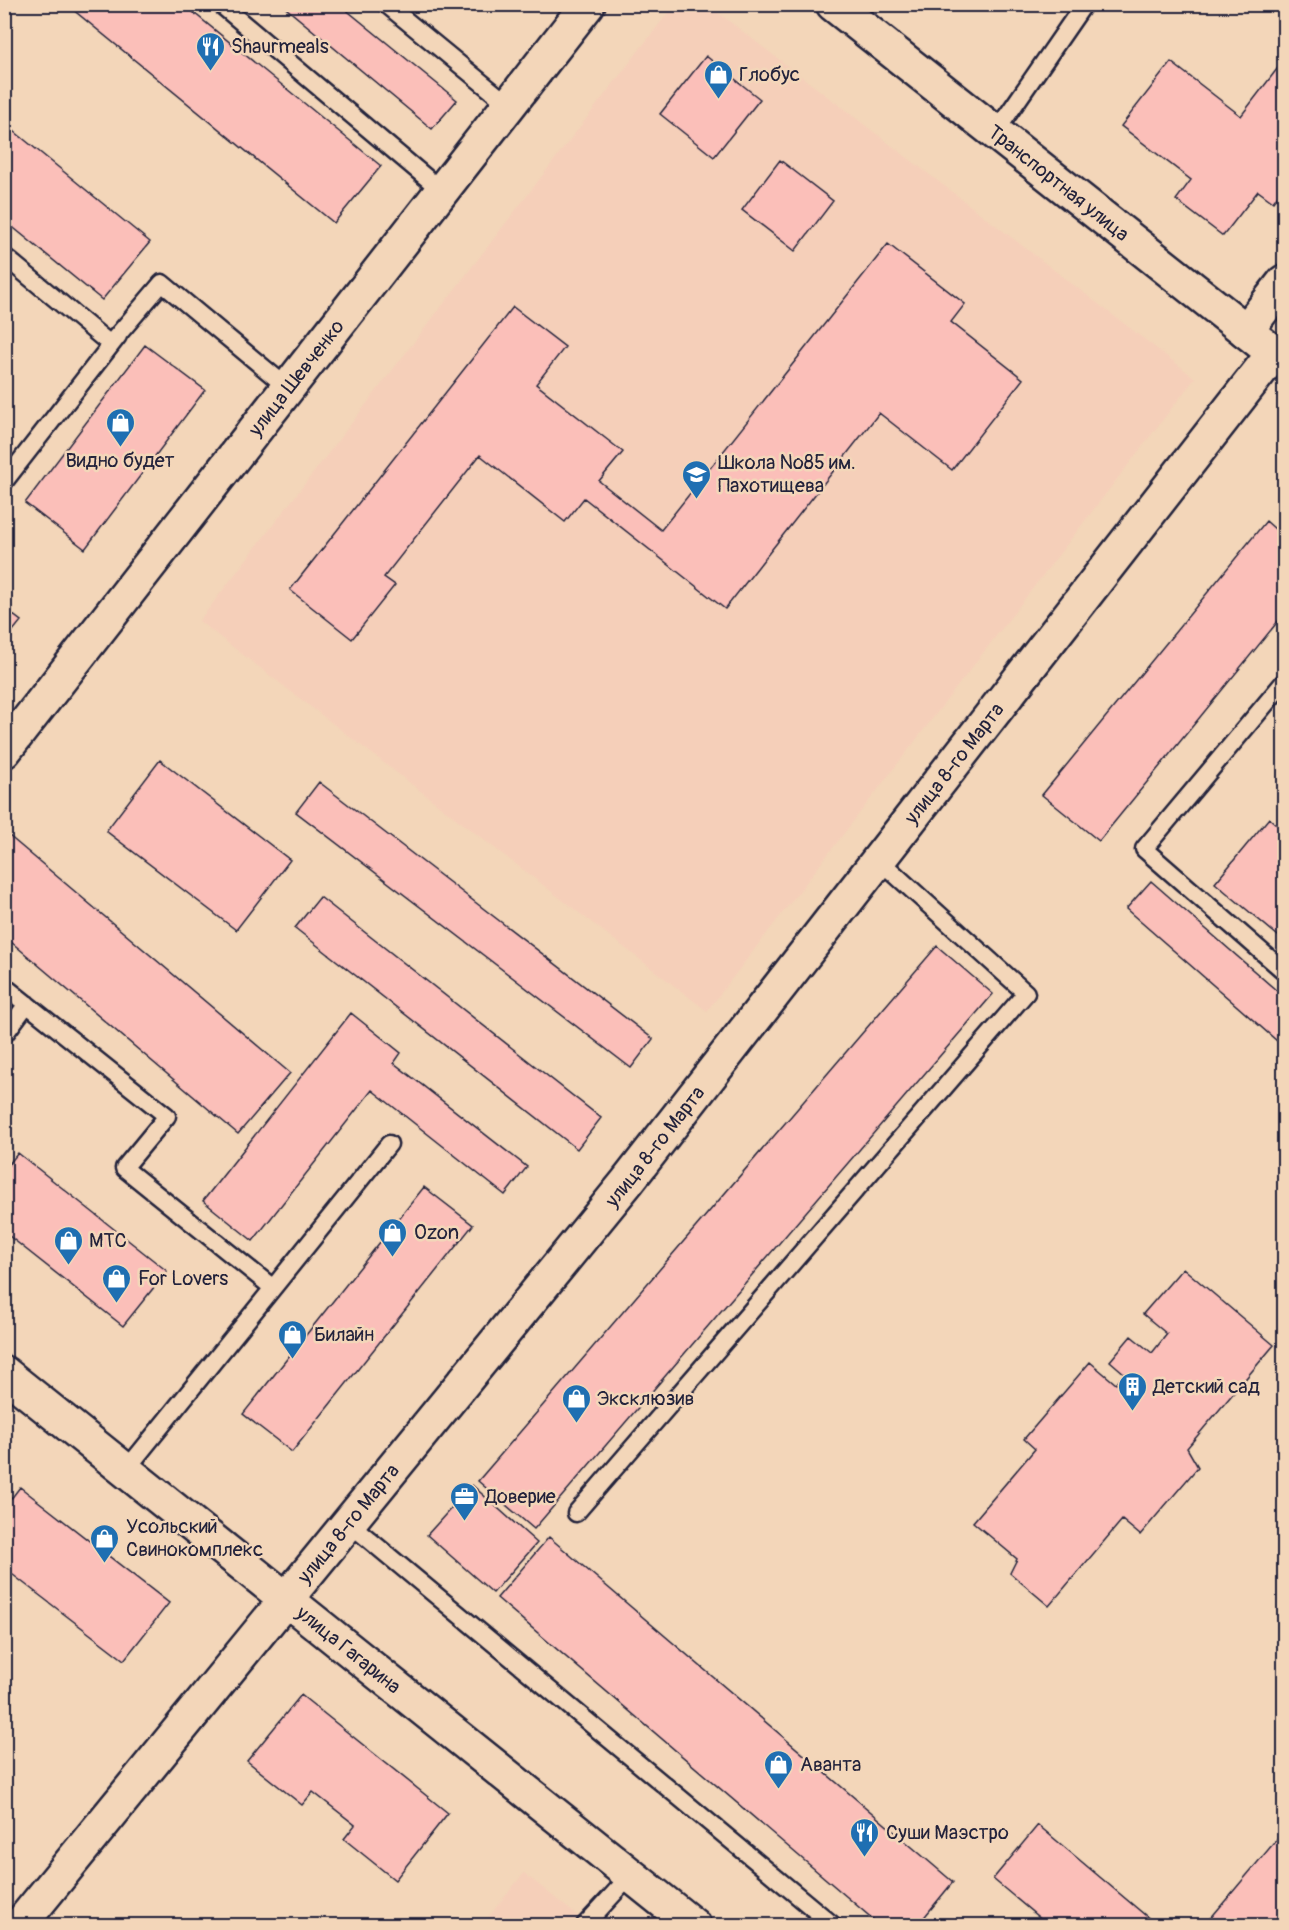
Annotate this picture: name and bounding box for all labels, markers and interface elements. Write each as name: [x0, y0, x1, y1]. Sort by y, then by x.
restaurant icon: Shaurmeals: [194, 30, 226, 72]
place label: Shaurmeals: [231, 34, 329, 59]
shop icon: Глобус: [702, 58, 734, 100]
place label: Глобус: [739, 62, 800, 87]
street label: Транспортная улица: [983, 120, 1134, 247]
street label: улица Шевченко: [242, 314, 350, 442]
shop icon: Видно будет: [104, 406, 136, 448]
place label: Видно будет: [65, 448, 175, 473]
place label: Школа №85 им. Пахотищева: [718, 450, 856, 498]
school or university icon: Школа №85 им. Пахотищева: [681, 458, 713, 500]
street label: улица 8-го Марта: [898, 698, 1009, 830]
street label: улица 8-го Марта: [599, 1081, 710, 1213]
shop icon: Ozon: [377, 1216, 409, 1258]
place label: Ozon: [414, 1220, 459, 1245]
shop icon: МТС: [52, 1224, 84, 1266]
place label: МТС: [89, 1228, 127, 1253]
shop icon: For Lovers: [101, 1262, 133, 1304]
place label: For Lovers: [138, 1266, 228, 1291]
shop icon: Билайн: [277, 1318, 309, 1360]
place label: Билайн: [314, 1322, 374, 1347]
building icon: Детский сад: [1116, 1370, 1148, 1412]
place label: Детский сад: [1152, 1374, 1260, 1399]
shop icon: Эксклюзив: [560, 1382, 592, 1424]
place label: Эксклюзив: [597, 1386, 694, 1411]
street label: улица 8-го Марта: [292, 1459, 405, 1589]
office icon: Доверие: [448, 1480, 480, 1522]
place label: Доверие: [484, 1484, 556, 1509]
place label: Усольский Свинокомплекс: [126, 1514, 263, 1562]
shop icon: Усольский Свинокомплекс: [89, 1522, 121, 1564]
street label: улица Гагарина: [290, 1600, 406, 1699]
shop icon: Аванта: [763, 1748, 795, 1790]
place label: Аванта: [800, 1752, 861, 1777]
restaurant icon: Суши Маэстро: [849, 1816, 881, 1858]
place label: Суши Маэстро: [886, 1820, 1009, 1845]

